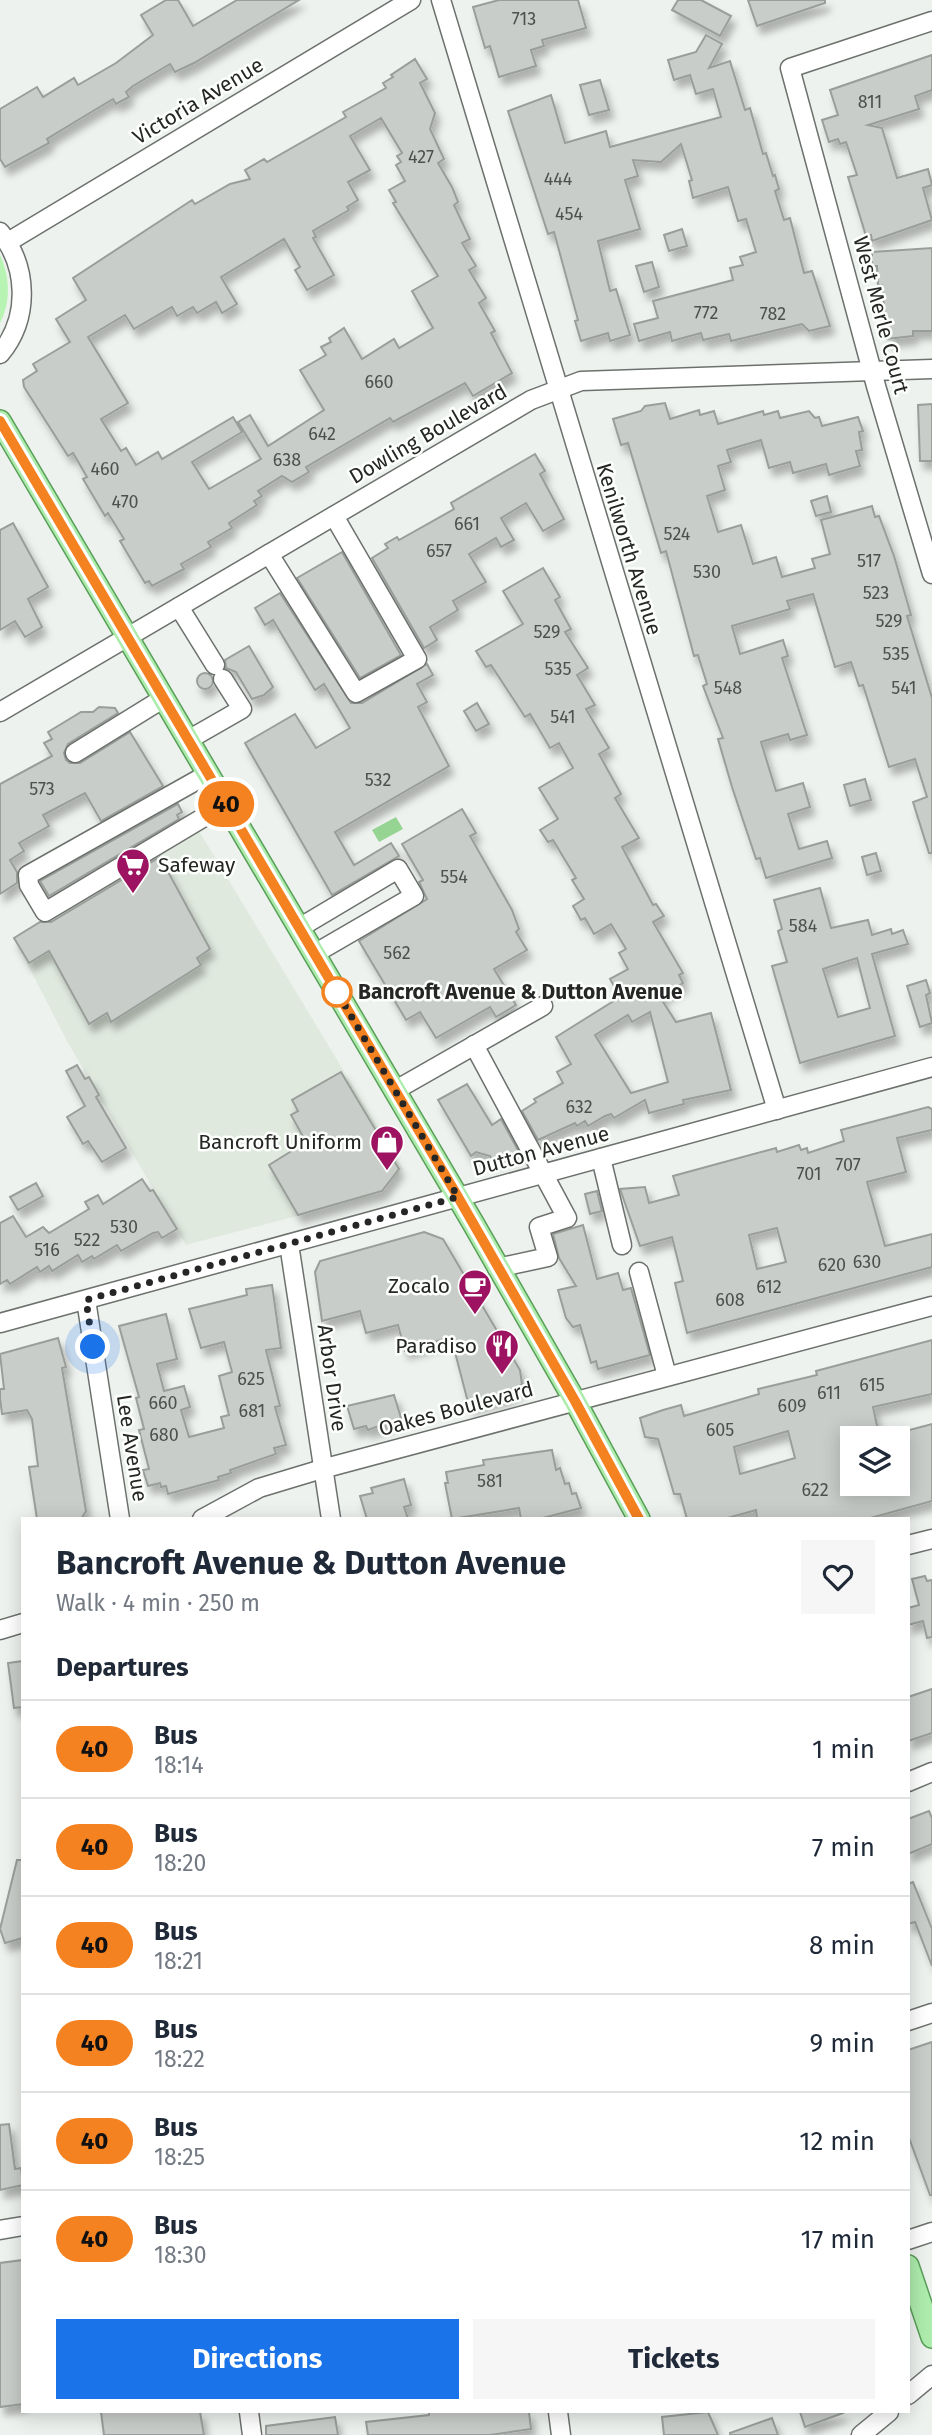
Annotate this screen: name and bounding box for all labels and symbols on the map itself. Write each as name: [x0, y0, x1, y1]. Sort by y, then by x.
house number: 713: [512, 8, 536, 30]
street label: Victoria Avenue: [128, 52, 268, 150]
house number: 811: [858, 91, 882, 113]
house number: 427: [408, 146, 434, 168]
house number: 444: [544, 168, 573, 190]
house number: 454: [555, 203, 583, 225]
street label: West Merle Court: [847, 233, 915, 397]
house number: 772: [694, 302, 718, 324]
house number: 782: [760, 303, 786, 325]
house number: 660: [364, 371, 394, 393]
street label: Dowling Boulevard: [344, 378, 512, 490]
house number: 642: [308, 423, 336, 445]
house number: 638: [273, 449, 301, 471]
house number: 460: [90, 458, 120, 480]
street label: Kenilworth Avenue: [590, 460, 668, 638]
house number: 470: [112, 491, 138, 513]
house number: 661: [454, 513, 480, 535]
house number: 524: [664, 523, 691, 545]
house number: 657: [426, 540, 452, 562]
house number: 517: [857, 550, 881, 572]
house number: 530: [693, 561, 721, 583]
house number: 523: [863, 582, 889, 604]
house number: 529: [876, 610, 902, 632]
house number: 529: [534, 621, 560, 643]
house number: 535: [883, 643, 909, 665]
house number: 535: [545, 658, 571, 680]
house number: 548: [714, 677, 742, 699]
house number: 541: [891, 677, 917, 699]
house number: 541: [550, 706, 576, 728]
house number: 532: [365, 769, 391, 791]
house number: 573: [29, 778, 55, 800]
line badge: 40: [194, 781, 258, 827]
supermarket icon: Safeway: [114, 846, 152, 895]
place label: Safeway: [158, 852, 236, 878]
house number: 554: [440, 866, 468, 888]
house number: 584: [789, 915, 818, 937]
house number: 562: [383, 942, 411, 964]
marker: Bancroft Avenue & Dutton Avenue: [322, 977, 352, 1007]
place label: Bancroft Avenue & Dutton Avenue: [358, 979, 683, 1005]
house number: 632: [565, 1096, 593, 1118]
street label: Dutton Avenue: [470, 1120, 612, 1182]
shop icon: Bancroft Uniform: [368, 1123, 406, 1172]
place label: Bancroft Uniform: [198, 1129, 362, 1155]
house number: 707: [835, 1154, 861, 1176]
house number: 701: [796, 1163, 822, 1185]
house number: 530: [110, 1216, 138, 1238]
house number: 522: [74, 1229, 100, 1251]
house number: 516: [34, 1239, 60, 1261]
house number: 630: [853, 1251, 881, 1273]
house number: 620: [818, 1254, 846, 1276]
cafe icon: Zocalo: [456, 1267, 494, 1316]
place label: Zocalo: [388, 1273, 450, 1299]
house number: 612: [756, 1276, 782, 1298]
house number: 608: [715, 1289, 745, 1311]
street label: Arbor Drive: [312, 1323, 352, 1433]
restaurant icon: Paradiso: [483, 1327, 521, 1376]
your location: [75, 1329, 110, 1364]
place label: Paradiso: [395, 1333, 477, 1359]
house number: 625: [237, 1368, 265, 1390]
house number: 615: [859, 1374, 885, 1396]
street label: Oakes Boulevard: [376, 1376, 536, 1442]
house number: 611: [817, 1382, 841, 1404]
house number: 660: [148, 1392, 178, 1414]
street label: Lee Avenue: [111, 1393, 153, 1503]
house number: 609: [778, 1395, 806, 1417]
house number: 681: [239, 1400, 265, 1422]
house number: 605: [706, 1419, 734, 1441]
house number: 680: [149, 1424, 179, 1446]
house number: 581: [477, 1470, 503, 1492]
house number: 622: [801, 1479, 829, 1501]

